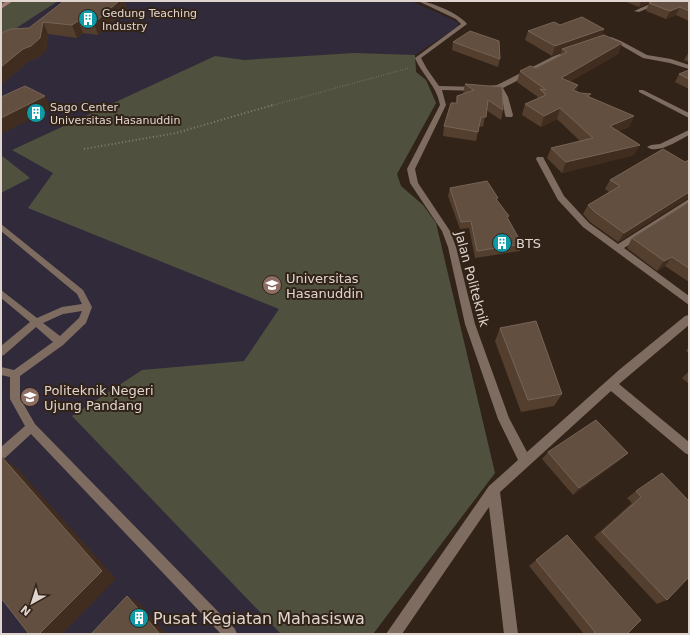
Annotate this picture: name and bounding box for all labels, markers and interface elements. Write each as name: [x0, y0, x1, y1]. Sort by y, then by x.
place label: Gedung Teaching Industry: [102, 7, 197, 33]
building icon: Gedung Teaching Industry: [77, 8, 99, 30]
place label: Sago Center Universitas Hasanuddin: [50, 101, 180, 127]
building icon: Sago Center Universitas Hasanuddin: [25, 102, 47, 124]
street label: Jalan Politeknik: [452, 229, 492, 329]
building icon: BTS: [491, 232, 513, 254]
place label: BTS: [516, 236, 541, 251]
place label: Universitas Hasanuddin: [286, 271, 363, 301]
school or university icon: Universitas Hasanuddin: [261, 274, 283, 296]
place label: Politeknik Negeri Ujung Pandang: [44, 383, 154, 413]
school or university icon: Politeknik Negeri Ujung Pandang: [19, 386, 41, 408]
north arrow: [12, 583, 52, 623]
text: N: [18, 602, 34, 618]
building icon: Pusat Kegiatan Mahasiswa: [128, 607, 150, 629]
place label: Pusat Kegiatan Mahasiswa: [153, 609, 365, 628]

